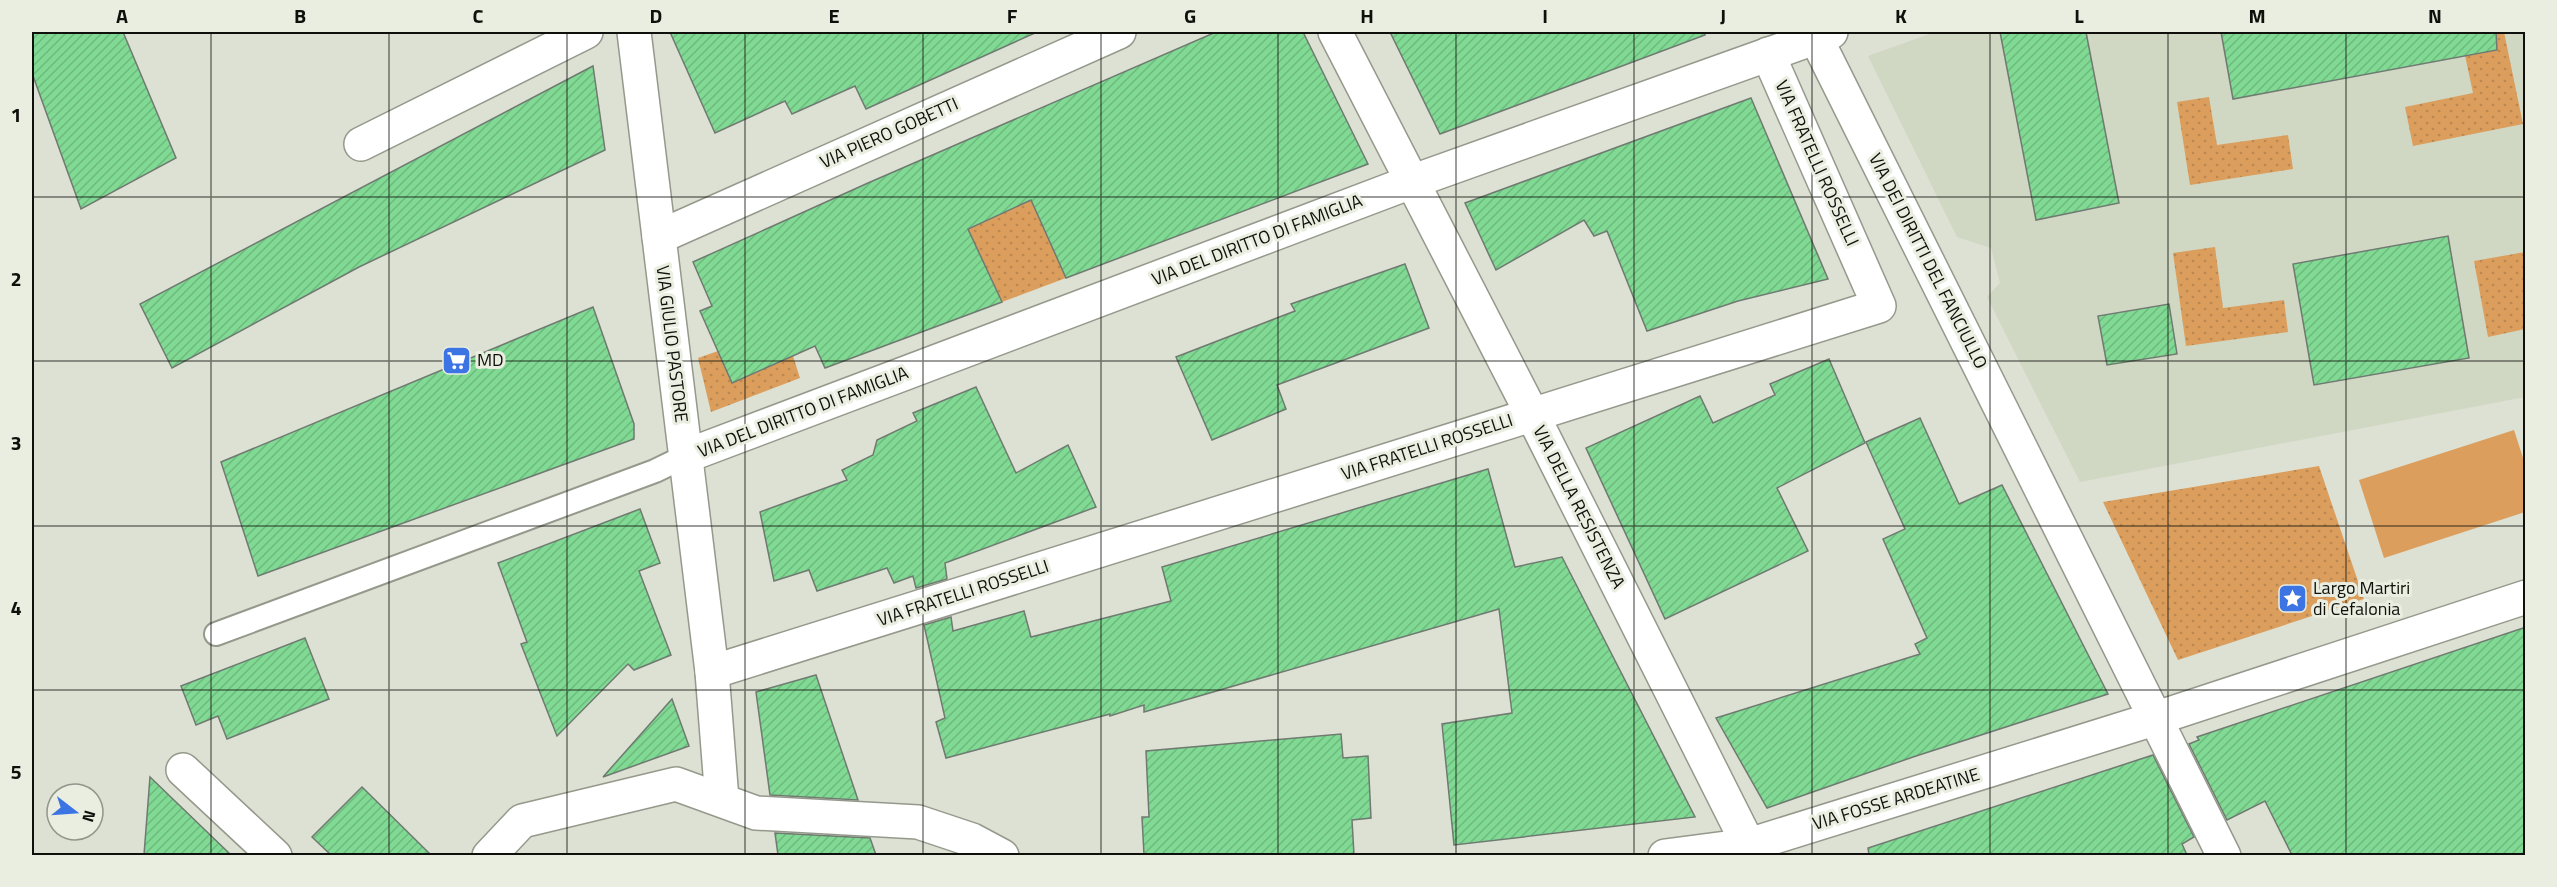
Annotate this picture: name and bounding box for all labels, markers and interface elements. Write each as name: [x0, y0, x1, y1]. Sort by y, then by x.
text: A: [116, 0, 128, 31]
text: B: [294, 0, 306, 31]
text: C: [473, 0, 484, 31]
text: D: [650, 0, 662, 31]
text: E: [828, 0, 840, 31]
text: F: [1007, 0, 1018, 31]
text: G: [1184, 0, 1196, 31]
text: H: [1360, 0, 1374, 31]
text: I: [1542, 0, 1548, 31]
text: J: [1720, 0, 1726, 31]
text: K: [1895, 0, 1907, 31]
text: L: [2074, 0, 2084, 31]
text: M: [2248, 0, 2266, 31]
text: N: [2428, 0, 2442, 31]
street label: VIA FRATELLI ROSSELLI: [1769, 76, 1866, 250]
street label: VIA PIERO GOBETTI: [815, 90, 962, 175]
text: 1: [10, 99, 22, 130]
street label: VIA DEI DIRITTI DEL FANCIULLO: [1862, 148, 1995, 373]
street label: VIA DEL DIRITTO DI FAMIGLIA: [1148, 187, 1366, 292]
text: 2: [10, 263, 22, 294]
street label: VIA GIULIO PASTORE: [649, 264, 696, 424]
supermarket icon: MD: [440, 344, 472, 376]
place label: MD: [477, 346, 504, 373]
street label: VIA DEL DIRITTO DI FAMIGLIA: [694, 359, 912, 464]
street label: VIA FRATELLI ROSSELLI: [1338, 406, 1516, 487]
street label: VIA DELLA RESISTENZA: [1527, 420, 1632, 593]
text: 3: [10, 427, 22, 458]
street label: VIA FRATELLI ROSSELLI: [874, 552, 1052, 633]
place label: Largo Martiri di Cefalonia: [2313, 574, 2410, 622]
place icon: Largo Martiri di Cefalonia: [2276, 582, 2308, 614]
text: 4: [10, 592, 22, 623]
text: 5: [10, 756, 22, 787]
street label: VIA FOSSE ARDEATINE: [1809, 760, 1983, 837]
north arrow: [45, 782, 105, 842]
text: N: [76, 808, 102, 825]

